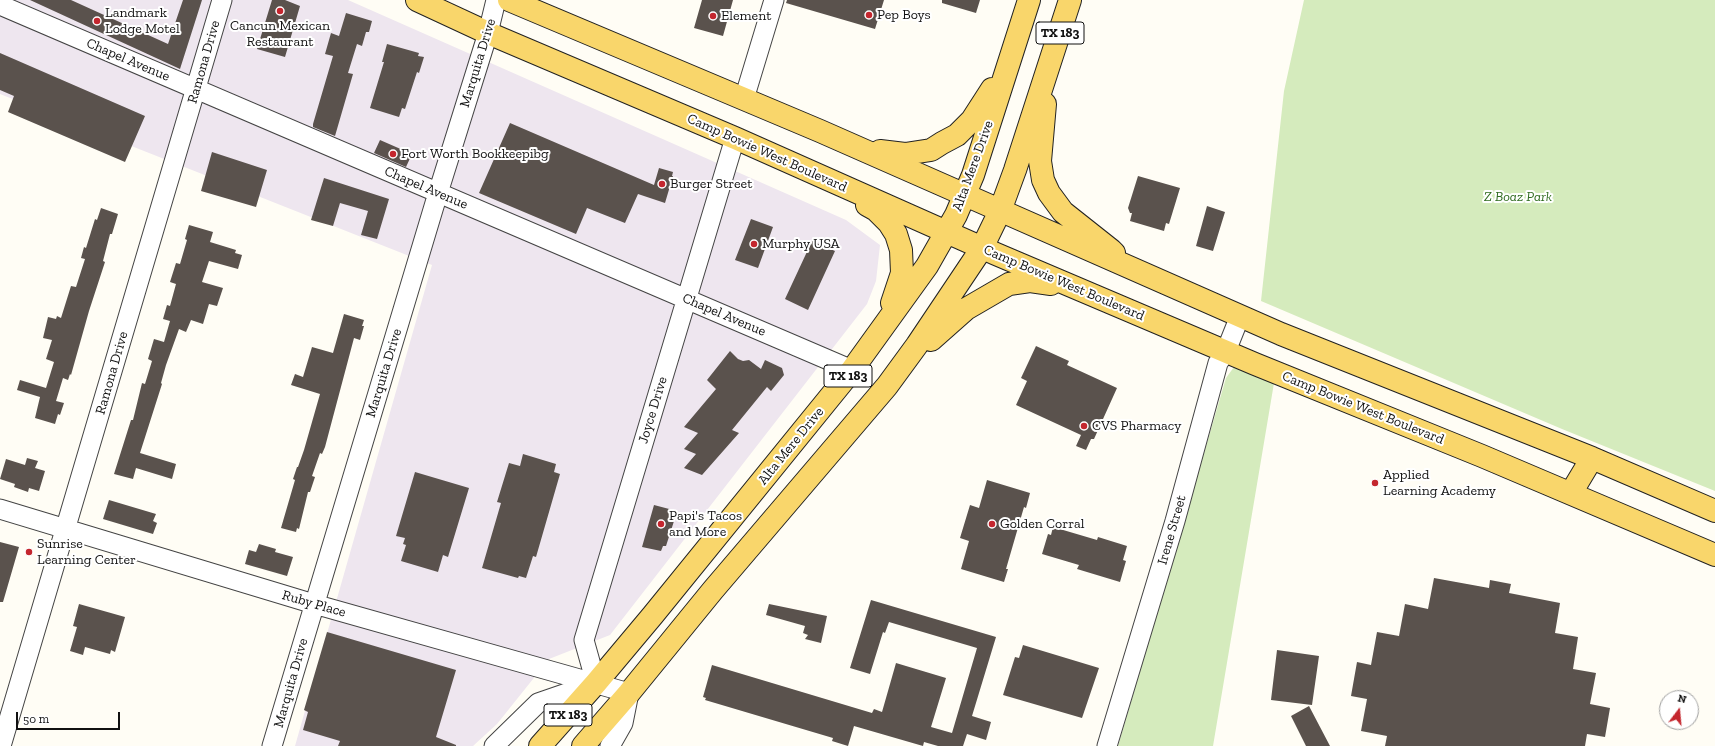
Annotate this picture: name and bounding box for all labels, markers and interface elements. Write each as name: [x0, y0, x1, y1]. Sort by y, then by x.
place label: Landmark Lodge Motel: [105, 5, 180, 38]
marker: Cancun Mexican Restaurant: [275, 6, 285, 16]
place label: Pep Boys: [877, 7, 931, 23]
place label: Element: [721, 8, 771, 24]
marker: Pep Boys: [864, 10, 874, 20]
marker: Element: [708, 11, 718, 21]
marker: Landmark Lodge Motel: [92, 16, 102, 26]
street label: Marquita Drive: [456, 16, 500, 110]
place label: Cancun Mexican Restaurant: [230, 18, 330, 50]
street label: Ramona Drive: [184, 19, 224, 105]
road number: TX 183: [1036, 22, 1084, 44]
street label: Chapel Avenue: [84, 35, 172, 85]
street label: Camp Bowie West Boulevard: [684, 110, 850, 196]
street label: Alta Mere Drive: [949, 118, 997, 214]
place label: Fort Worth Bookkeepibg: [401, 146, 549, 162]
marker: Fort Worth Bookkeepibg: [388, 149, 398, 159]
street label: Chapel Avenue: [382, 163, 470, 213]
place label: Burger Street: [670, 176, 752, 192]
marker: Burger Street: [657, 179, 667, 189]
park label: Z Boaz Park: [1484, 189, 1552, 205]
place label: Murphy USA: [762, 236, 840, 252]
marker: Murphy USA: [749, 239, 759, 249]
street label: Camp Bowie West Boulevard: [981, 241, 1147, 325]
street label: Chapel Avenue: [680, 290, 768, 340]
street label: Marquita Drive: [362, 326, 406, 420]
street label: Ramona Drive: [92, 330, 132, 416]
road number: TX 183: [824, 365, 872, 387]
street label: Camp Bowie West Boulevard: [1280, 368, 1446, 448]
street label: Joyce Drive: [635, 374, 671, 446]
street label: Alta Mere Drive: [755, 404, 827, 488]
place label: CVS Pharmacy: [1092, 418, 1181, 434]
marker: CVS Pharmacy: [1079, 421, 1089, 431]
place label: Applied Learning Academy: [1383, 467, 1496, 500]
marker: Applied Learning Academy: [1370, 478, 1380, 488]
street label: Irene Street: [1154, 493, 1190, 567]
place label: Papi's Tacos and More: [669, 508, 742, 540]
place label: Golden Corral: [1000, 516, 1085, 532]
marker: Papi's Tacos and More: [656, 519, 666, 529]
marker: Golden Corral: [987, 519, 997, 529]
place label: Sunrise Learning Center: [37, 536, 136, 568]
marker: Sunrise Learning Center: [24, 547, 34, 557]
street label: Ruby Place: [280, 587, 348, 621]
street label: Marquita Drive: [270, 636, 312, 730]
north arrow: [1659, 690, 1699, 730]
text: N: [1676, 692, 1688, 706]
scale bar: [18, 704, 122, 730]
road number: TX 183: [544, 704, 592, 726]
text: 50 m: [23, 712, 49, 726]

